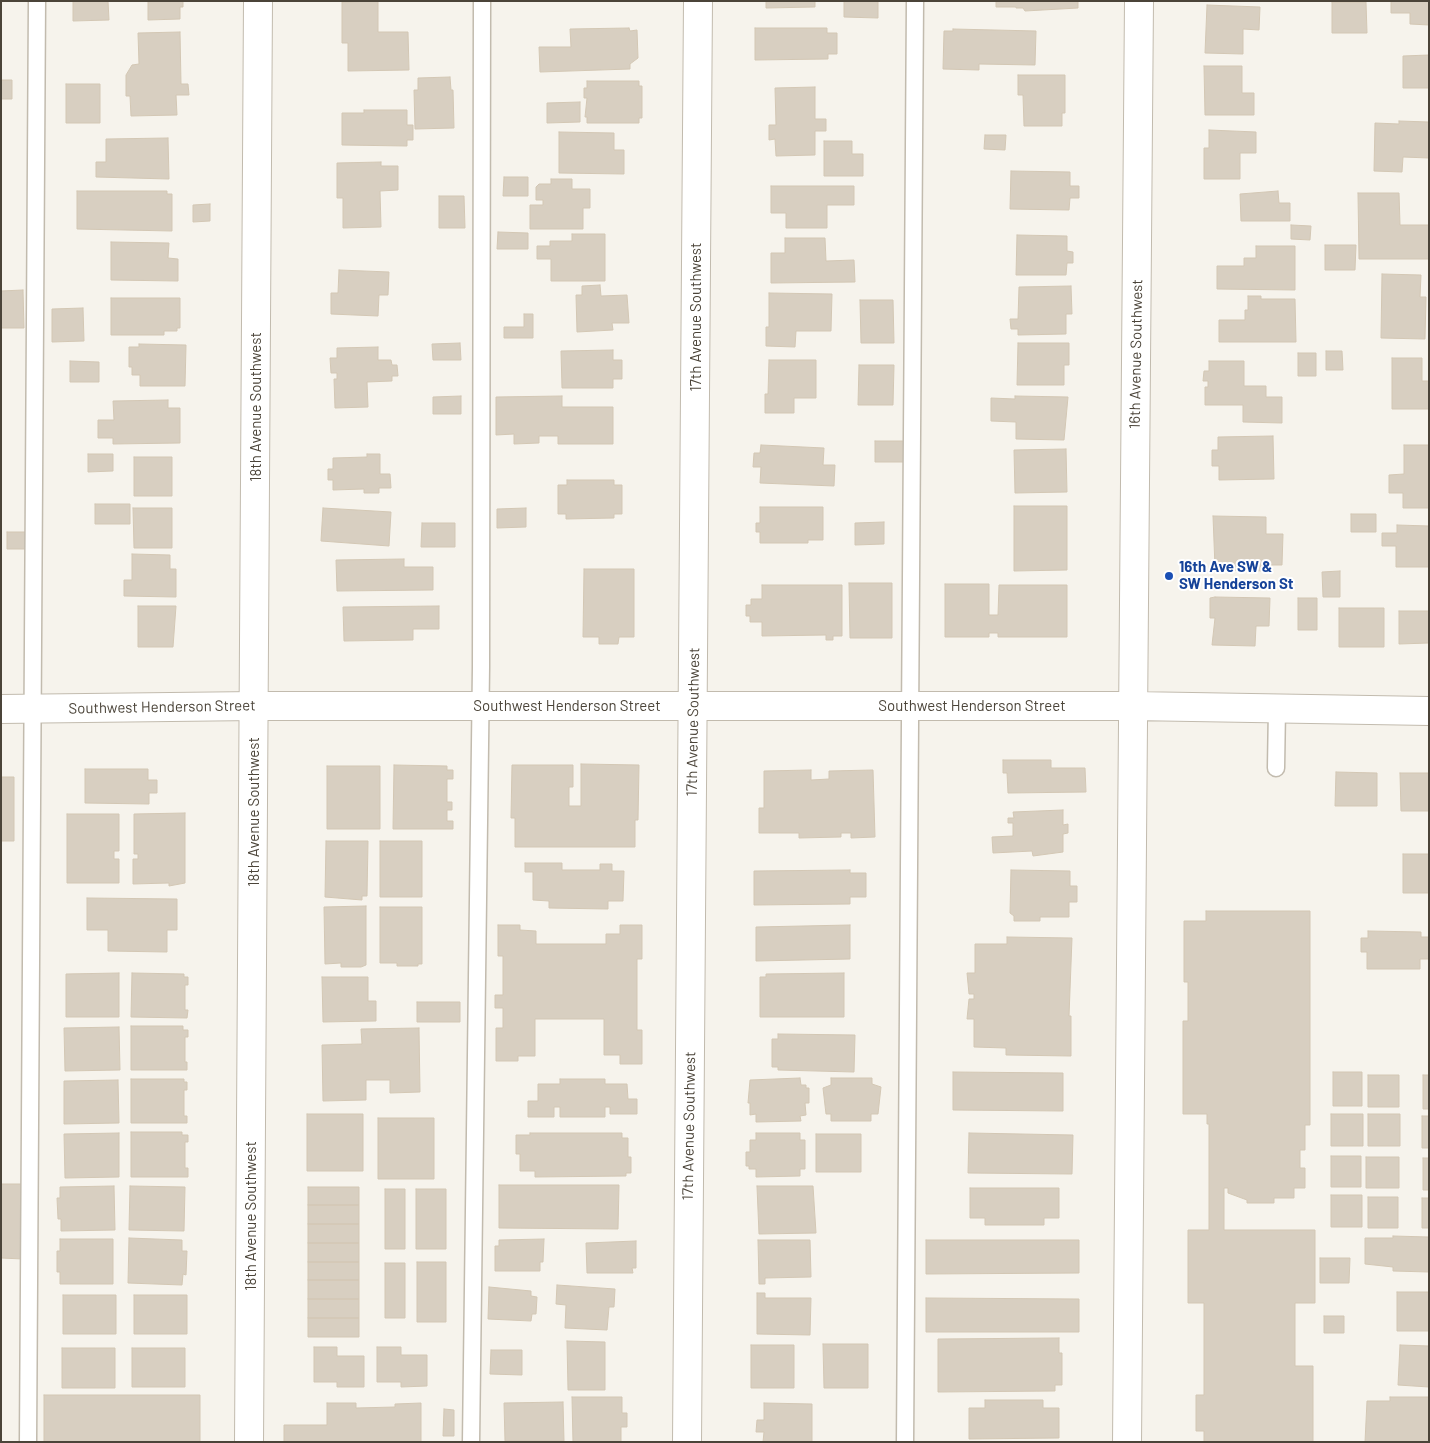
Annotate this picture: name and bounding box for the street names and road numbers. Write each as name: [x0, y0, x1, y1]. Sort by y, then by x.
street label: 17th Avenue Southwest: [687, 242, 705, 392]
street label: 16th Avenue Southwest: [1126, 279, 1146, 429]
street label: 18th Avenue Southwest: [247, 332, 265, 482]
street label: 17th Avenue Southwest: [683, 647, 703, 797]
street label: Southwest Henderson Street: [68, 696, 256, 718]
street label: Southwest Henderson Street: [473, 697, 661, 715]
street label: Southwest Henderson Street: [878, 697, 1066, 715]
street label: 18th Avenue Southwest: [245, 737, 263, 887]
street label: 17th Avenue Southwest: [679, 1051, 699, 1201]
street label: 18th Avenue Southwest: [242, 1141, 260, 1291]

